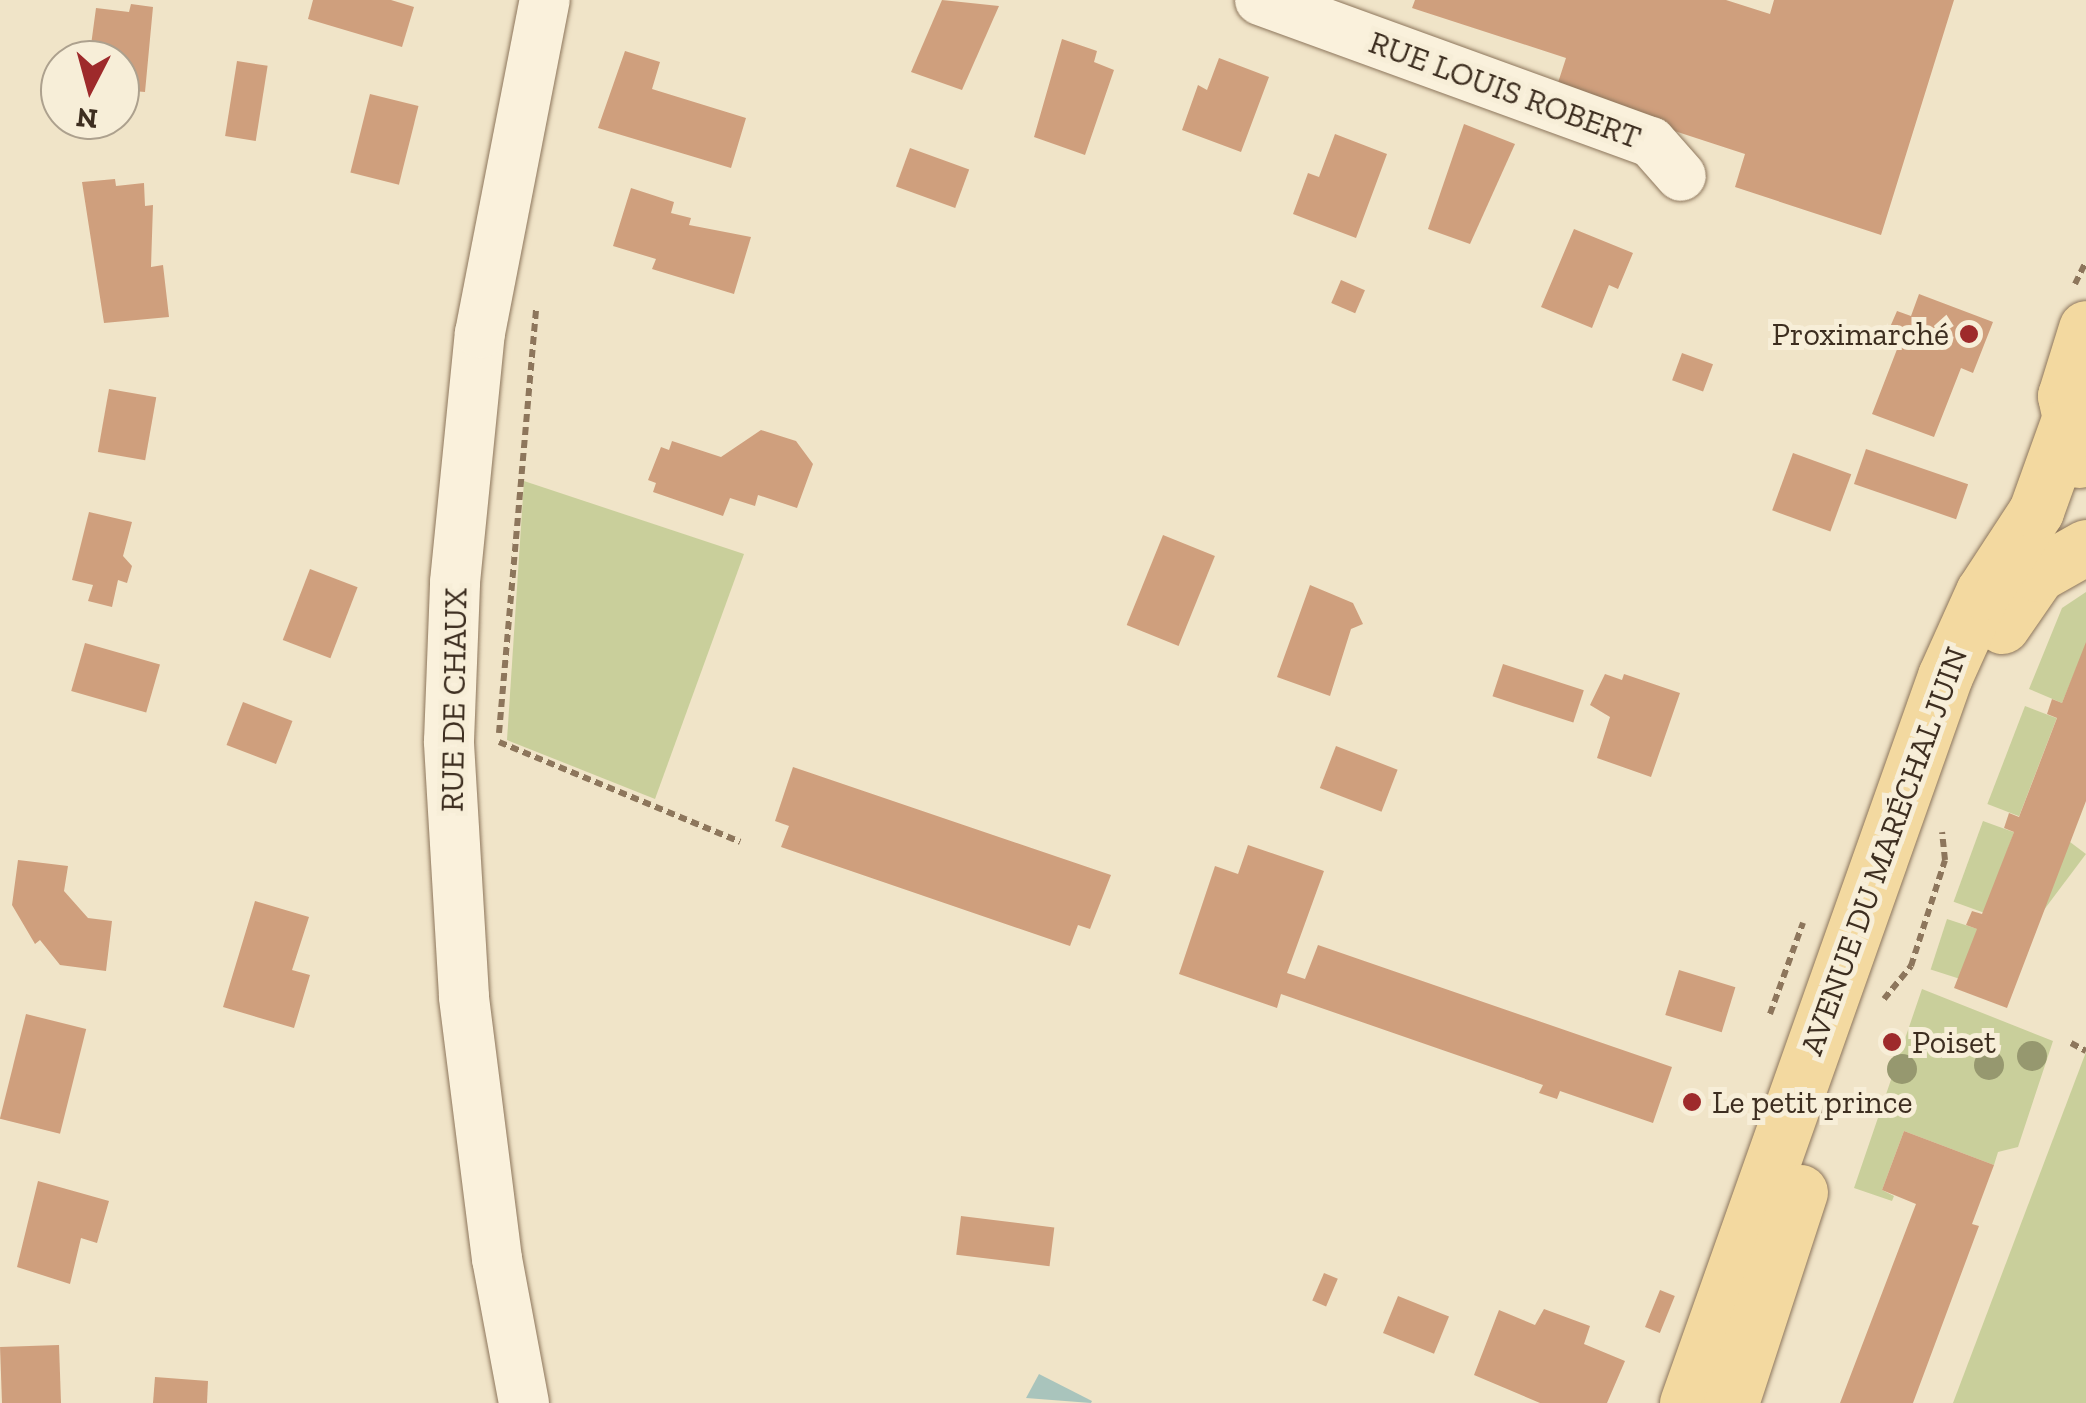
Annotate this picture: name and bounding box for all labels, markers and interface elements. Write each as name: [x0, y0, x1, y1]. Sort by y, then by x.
street label: RUE LOUIS ROBERT: [1364, 23, 1646, 157]
north arrow: [40, 40, 140, 140]
text: N: [75, 101, 99, 136]
place label: Proximarché: [1772, 315, 1949, 353]
marker: Proximarché: [1958, 323, 1980, 345]
street label: RUE DE CHAUX: [433, 588, 475, 812]
street label: AVENUE DU MARÉCHAL JUIN: [1792, 641, 1976, 1061]
place label: Poiset: [1912, 1023, 1996, 1061]
marker: Poiset: [1881, 1031, 1903, 1053]
place label: Le petit prince: [1712, 1083, 1913, 1121]
marker: Le petit prince: [1681, 1091, 1703, 1113]

